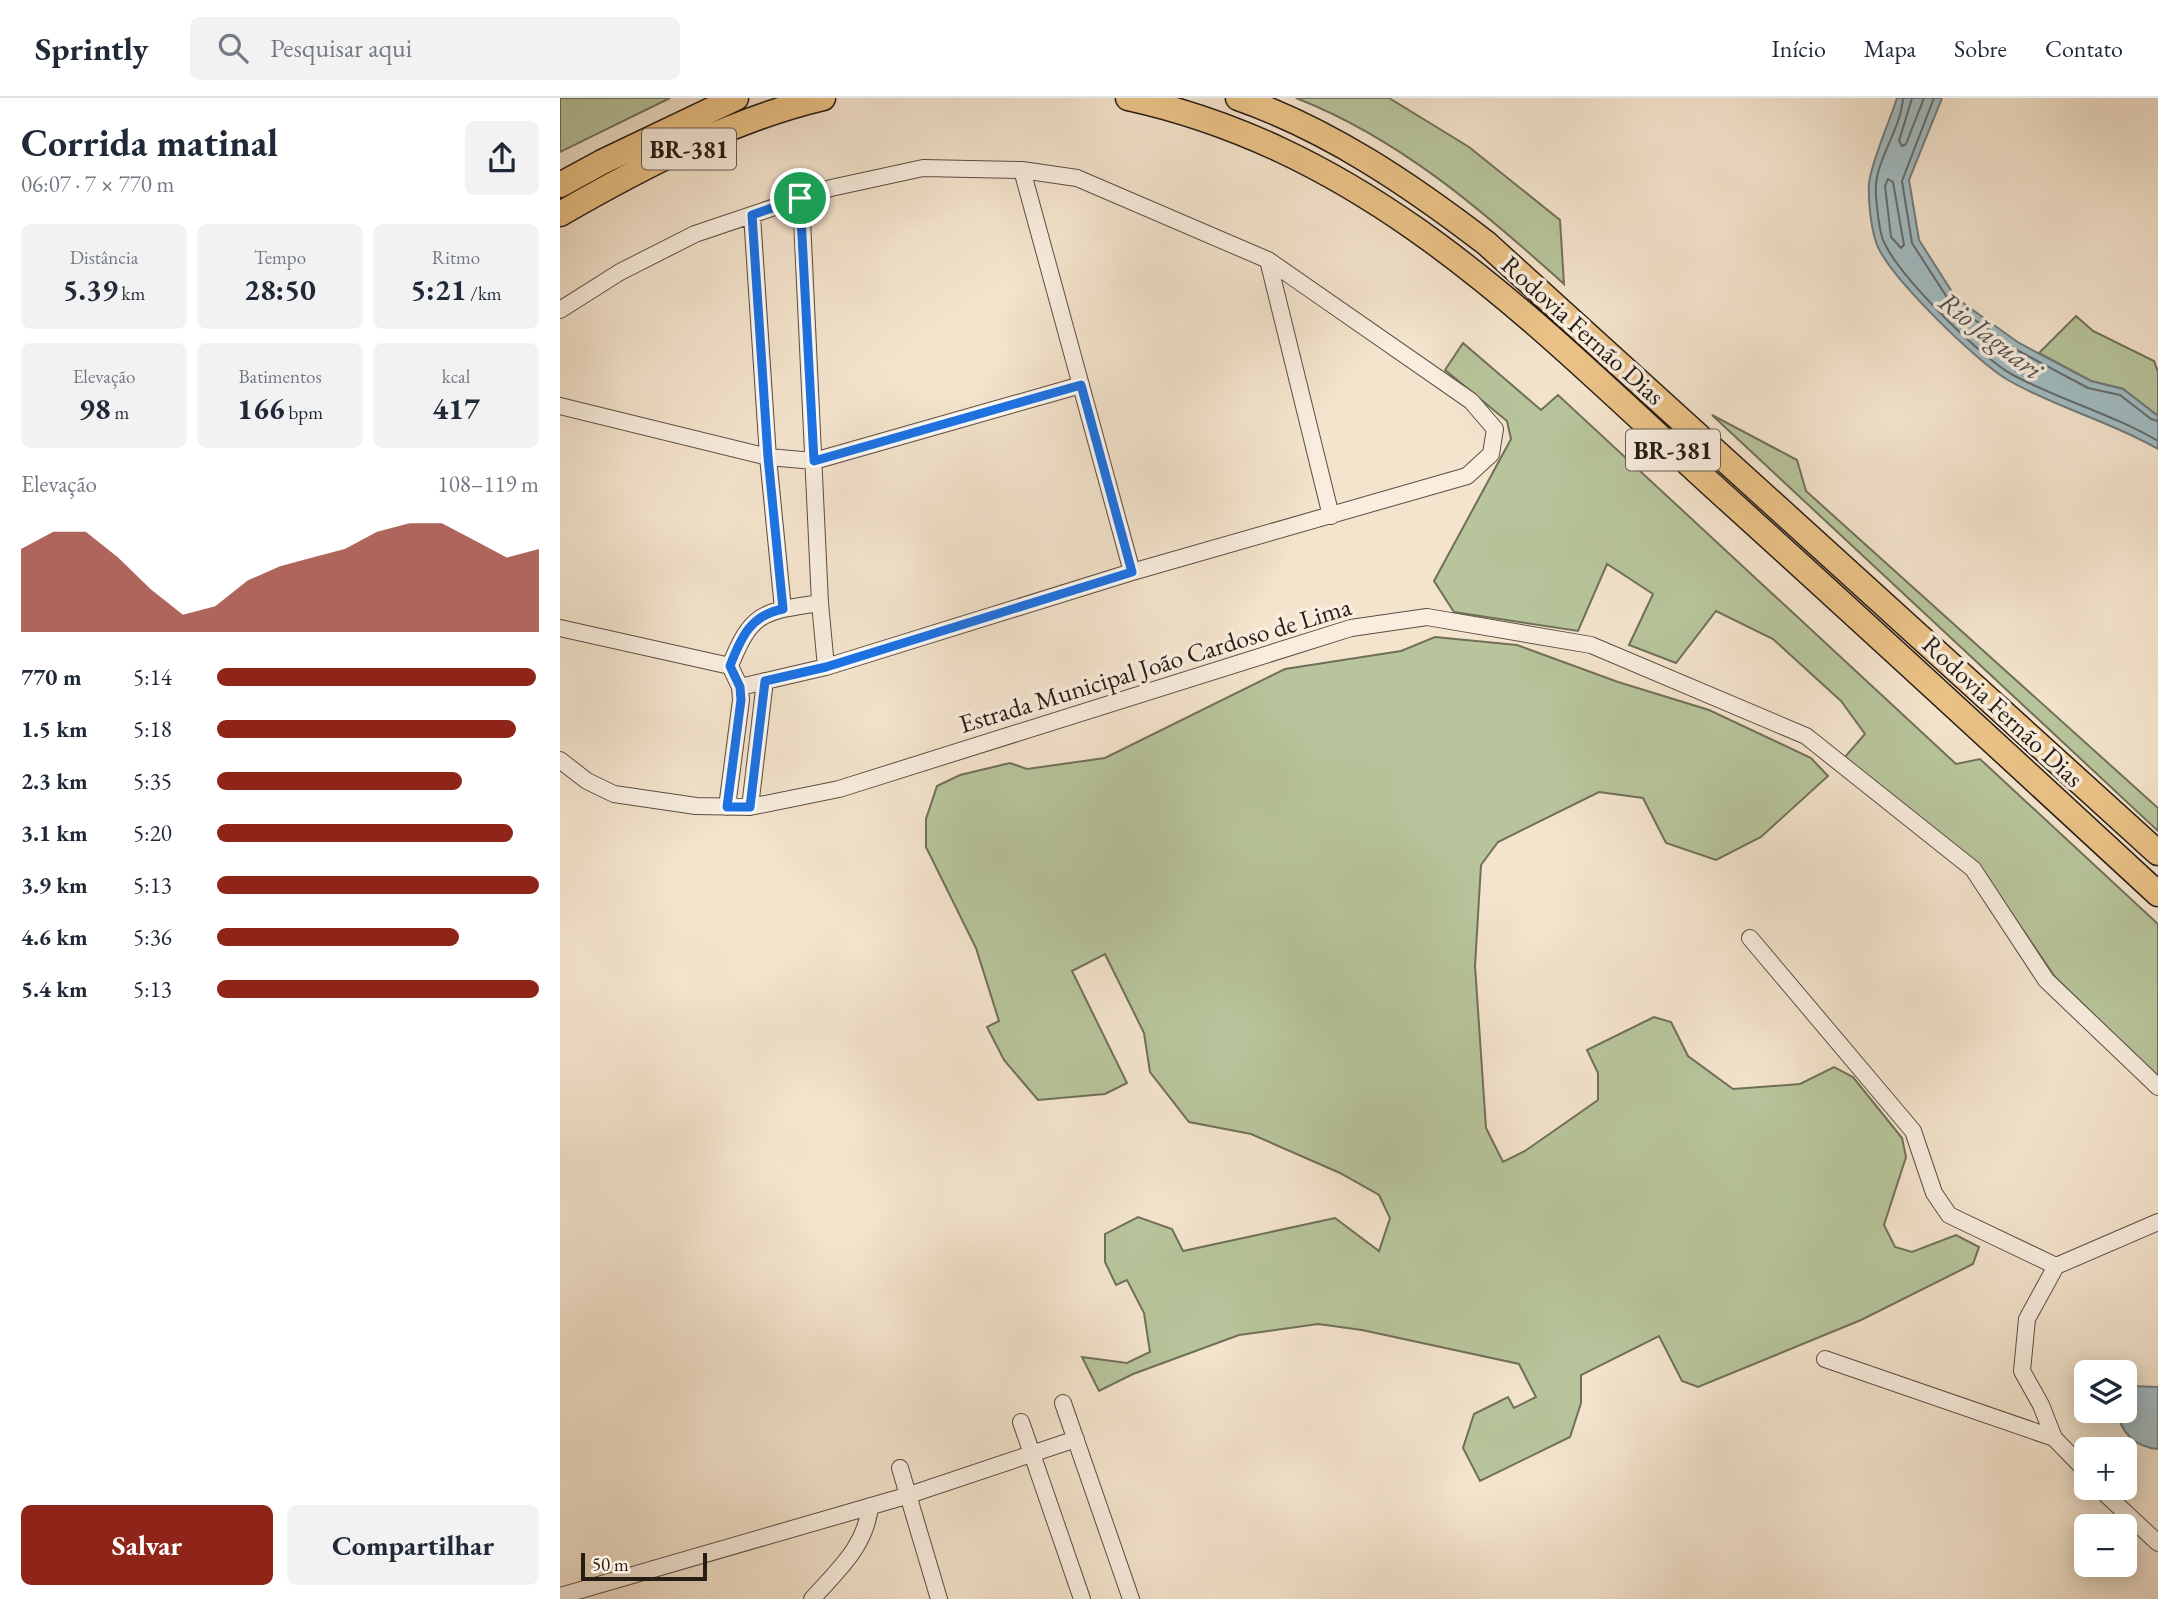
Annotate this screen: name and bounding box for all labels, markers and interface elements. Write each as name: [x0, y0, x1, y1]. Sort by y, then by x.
search box: [190, 17, 680, 80]
text: Sprintly: [35, 27, 148, 70]
icon: search: [214, 29, 252, 67]
text: Pesquisar aqui: [270, 31, 412, 65]
text: Início: [1772, 33, 1826, 64]
text: Mapa: [1864, 33, 1916, 64]
text: Sobre: [1954, 33, 2007, 64]
text: Contato: [2045, 33, 2123, 64]
text: Corrida matinal: [21, 118, 278, 167]
button: share: [465, 121, 539, 195]
road number: BR-381: [642, 129, 736, 170]
pin: [770, 168, 830, 228]
text: 06:07 · 7 × 770 m: [21, 169, 174, 199]
icon: arrive: [781, 179, 819, 217]
text: Distância: [70, 245, 138, 270]
text: Tempo: [254, 245, 306, 270]
text: Ritmo: [432, 245, 480, 270]
street label: Rodovia Fernão Dias: [1494, 248, 1672, 412]
text: 5.39: [63, 270, 118, 309]
text: 28:50: [244, 270, 316, 309]
text: 5:21: [410, 270, 467, 309]
text: km: [118, 281, 145, 306]
text: /km: [467, 281, 502, 306]
water label: Rio Jaguari: [1931, 283, 2052, 388]
text: Elevação: [73, 364, 135, 389]
text: Batimentos: [238, 364, 322, 389]
text: kcal: [442, 364, 470, 389]
text: 98: [79, 389, 111, 428]
text: 166: [237, 389, 285, 428]
text: 417: [432, 389, 480, 428]
text: m: [111, 400, 129, 425]
text: bpm: [285, 400, 323, 425]
road number: BR-381: [1626, 430, 1720, 470]
text: Elevação: [21, 469, 97, 499]
text: 108–119 m: [438, 469, 539, 499]
street label: Estrada Municipal João Cardoso de Lima: [955, 589, 1356, 741]
street label: Rodovia Fernão Dias: [1915, 627, 2091, 795]
text: 770 m: [21, 662, 82, 692]
text: 5:14: [133, 662, 172, 692]
text: 1.5 km: [21, 714, 88, 744]
text: 5:18: [133, 714, 172, 744]
text: 2.3 km: [21, 766, 88, 796]
text: 5:35: [133, 766, 172, 796]
text: 3.1 km: [21, 818, 88, 848]
text: 5:20: [133, 818, 172, 848]
text: 3.9 km: [21, 870, 88, 900]
text: 5:13: [133, 870, 172, 900]
text: 4.6 km: [21, 922, 88, 952]
text: 5:36: [133, 922, 172, 952]
text: 5.4 km: [21, 974, 88, 1004]
text: 5:13: [133, 974, 172, 1004]
map controls: [2074, 1360, 2137, 1577]
button: layers: [2074, 1360, 2137, 1423]
button: +: [2074, 1437, 2137, 1500]
button: Salvar: [21, 1505, 273, 1585]
button: Compartilhar: [287, 1505, 539, 1585]
button: −: [2074, 1514, 2137, 1577]
scale bar: [581, 1550, 707, 1582]
text: 50 m: [592, 1552, 629, 1577]

